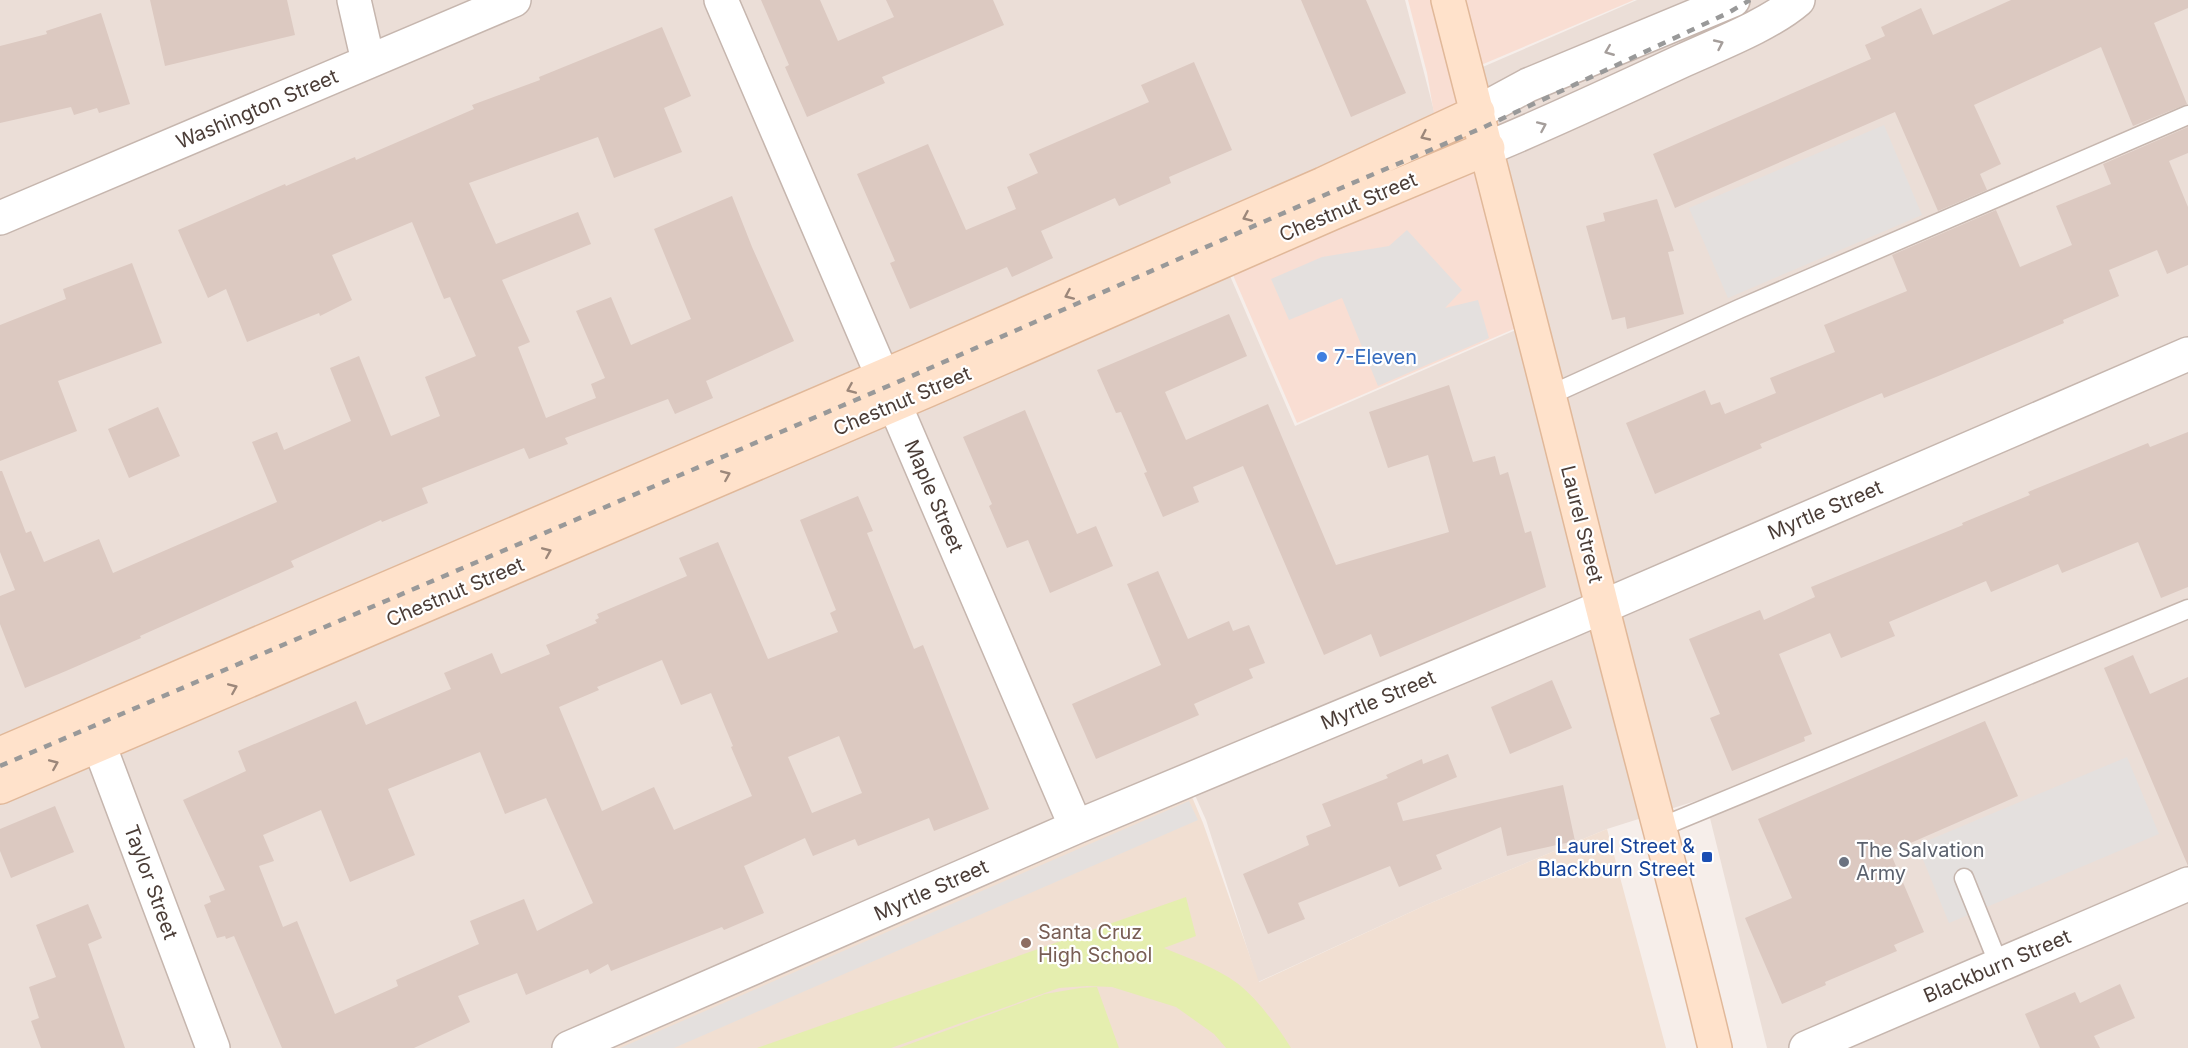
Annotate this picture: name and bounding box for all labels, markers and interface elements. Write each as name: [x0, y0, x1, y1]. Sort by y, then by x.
one-way arrow: [1712, 39, 1723, 51]
one-way arrow: [1604, 44, 1615, 56]
street label: Washington Street: [172, 64, 342, 154]
one-way arrow: [1535, 121, 1546, 133]
one-way arrow: [1420, 129, 1431, 141]
street label: Chestnut Street: [1275, 167, 1421, 247]
one-way arrow: [1243, 210, 1254, 222]
one-way arrow: [1064, 288, 1075, 300]
place label: 7-Eleven: [1334, 345, 1417, 369]
marker: 7-Eleven: [1315, 350, 1329, 364]
street label: Chestnut Street: [829, 361, 975, 441]
one-way arrow: [846, 382, 857, 394]
street label: Maple Street: [899, 436, 969, 556]
street label: Laurel Street: [1556, 463, 1608, 586]
one-way arrow: [720, 471, 731, 483]
street label: Myrtle Street: [1764, 475, 1886, 545]
one-way arrow: [541, 547, 552, 559]
street label: Chestnut Street: [382, 552, 528, 632]
street label: Myrtle Street: [1317, 665, 1439, 735]
one-way arrow: [227, 683, 238, 695]
one-way arrow: [48, 760, 59, 772]
street label: Taylor Street: [119, 821, 183, 943]
place label: Laurel Street & Blackburn Street: [1538, 834, 1695, 881]
place label: The Salvation Army: [1856, 838, 1985, 885]
marker: Laurel Street & Blackburn Street: [1700, 850, 1714, 864]
street label: Myrtle Street: [870, 854, 992, 926]
marker: The Salvation Army: [1837, 855, 1851, 869]
place label: Santa Cruz High School: [1038, 920, 1152, 967]
street label: Blackburn Street: [1920, 924, 2075, 1008]
marker: Santa Cruz High School: [1019, 936, 1033, 950]

